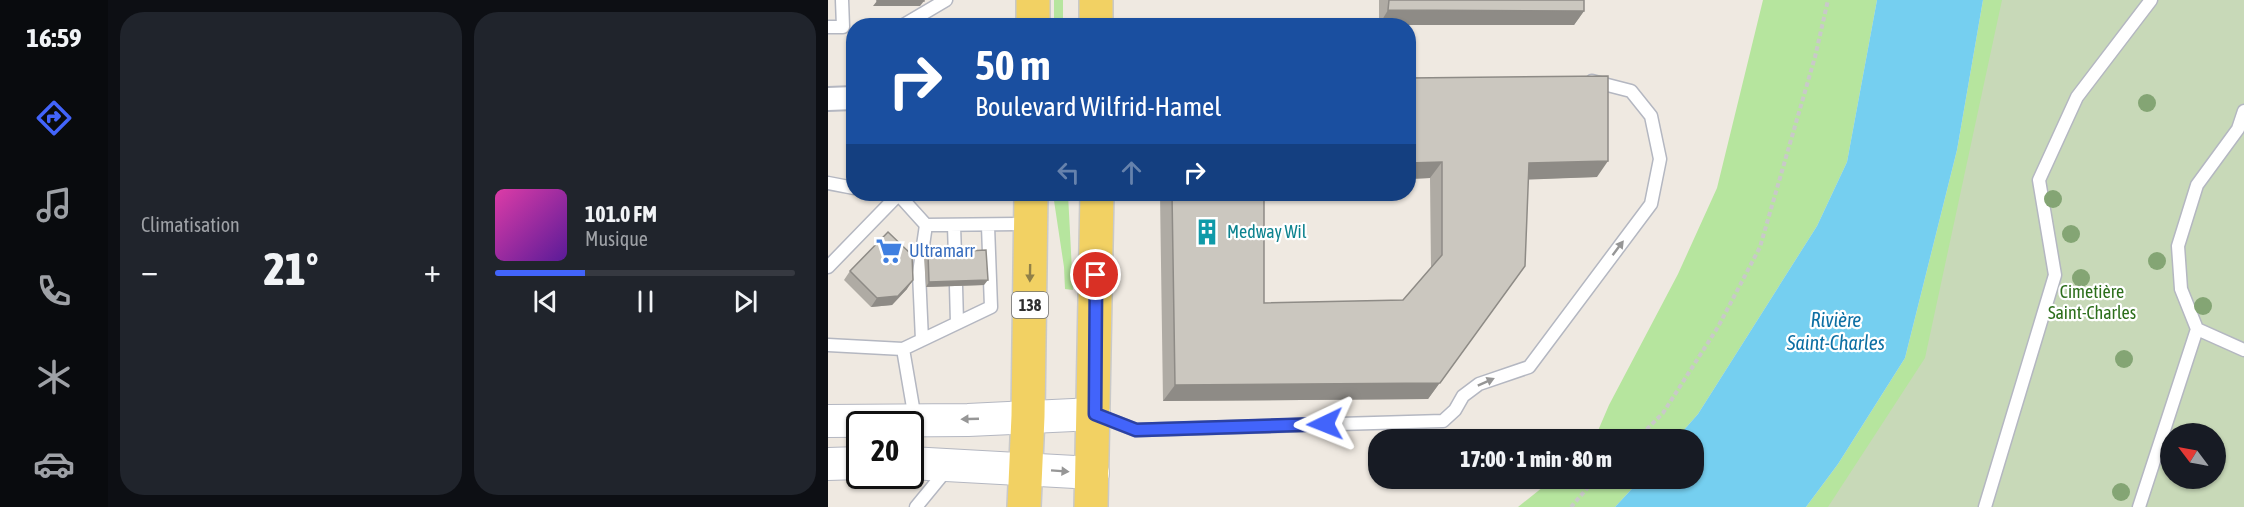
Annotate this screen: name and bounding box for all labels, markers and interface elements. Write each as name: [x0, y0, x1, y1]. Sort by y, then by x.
text: 16:59: [26, 22, 82, 53]
text: 50 m: [975, 41, 1050, 89]
icon: right: [876, 42, 954, 120]
text: Boulevard Wilfrid-Hamel: [975, 91, 1221, 122]
icon: directions: [33, 97, 75, 139]
icon: left: [1052, 156, 1085, 189]
icon: ahead: [1115, 156, 1148, 189]
icon: right: [1178, 156, 1211, 189]
icon: music: [33, 184, 75, 226]
text: 101.0 FM: [585, 201, 657, 227]
text: Climatisation: [141, 213, 240, 236]
building icon: Medway Wil: [1192, 217, 1222, 247]
place label: Medway Wil: [1227, 221, 1307, 242]
text: Musique: [585, 227, 648, 250]
supermarket icon: Ultramarr: [874, 236, 904, 266]
place label: Ultramarr: [909, 240, 976, 261]
one-way arrow: [1612, 240, 1624, 255]
text: 21°: [264, 243, 318, 295]
pin: [1070, 249, 1121, 300]
text: −: [141, 251, 158, 289]
text: +: [424, 251, 441, 289]
icon: arrive: [1079, 258, 1112, 291]
one-way arrow: [1025, 263, 1035, 282]
icon: phone: [33, 270, 75, 312]
park label: Cimetière Saint-Charles: [2048, 281, 2136, 323]
icon: previous: [529, 285, 562, 318]
icon: pause: [629, 285, 662, 318]
icon: next: [729, 285, 762, 318]
road number: 138: [1012, 292, 1048, 318]
water label: Rivière Saint-Charles: [1786, 308, 1885, 354]
icon: climate: [33, 356, 75, 398]
one-way arrow: [1477, 378, 1494, 387]
position arrow: [1293, 392, 1357, 456]
speed limit sign: 20: [846, 411, 924, 489]
one-way arrow: [961, 415, 980, 424]
north arrow: [2160, 423, 2226, 489]
map controls: [2160, 423, 2226, 489]
icon: car: [33, 443, 75, 485]
text: 17:00 · 1 min · 80 m: [1460, 446, 1612, 472]
one-way arrow: [1050, 466, 1069, 476]

